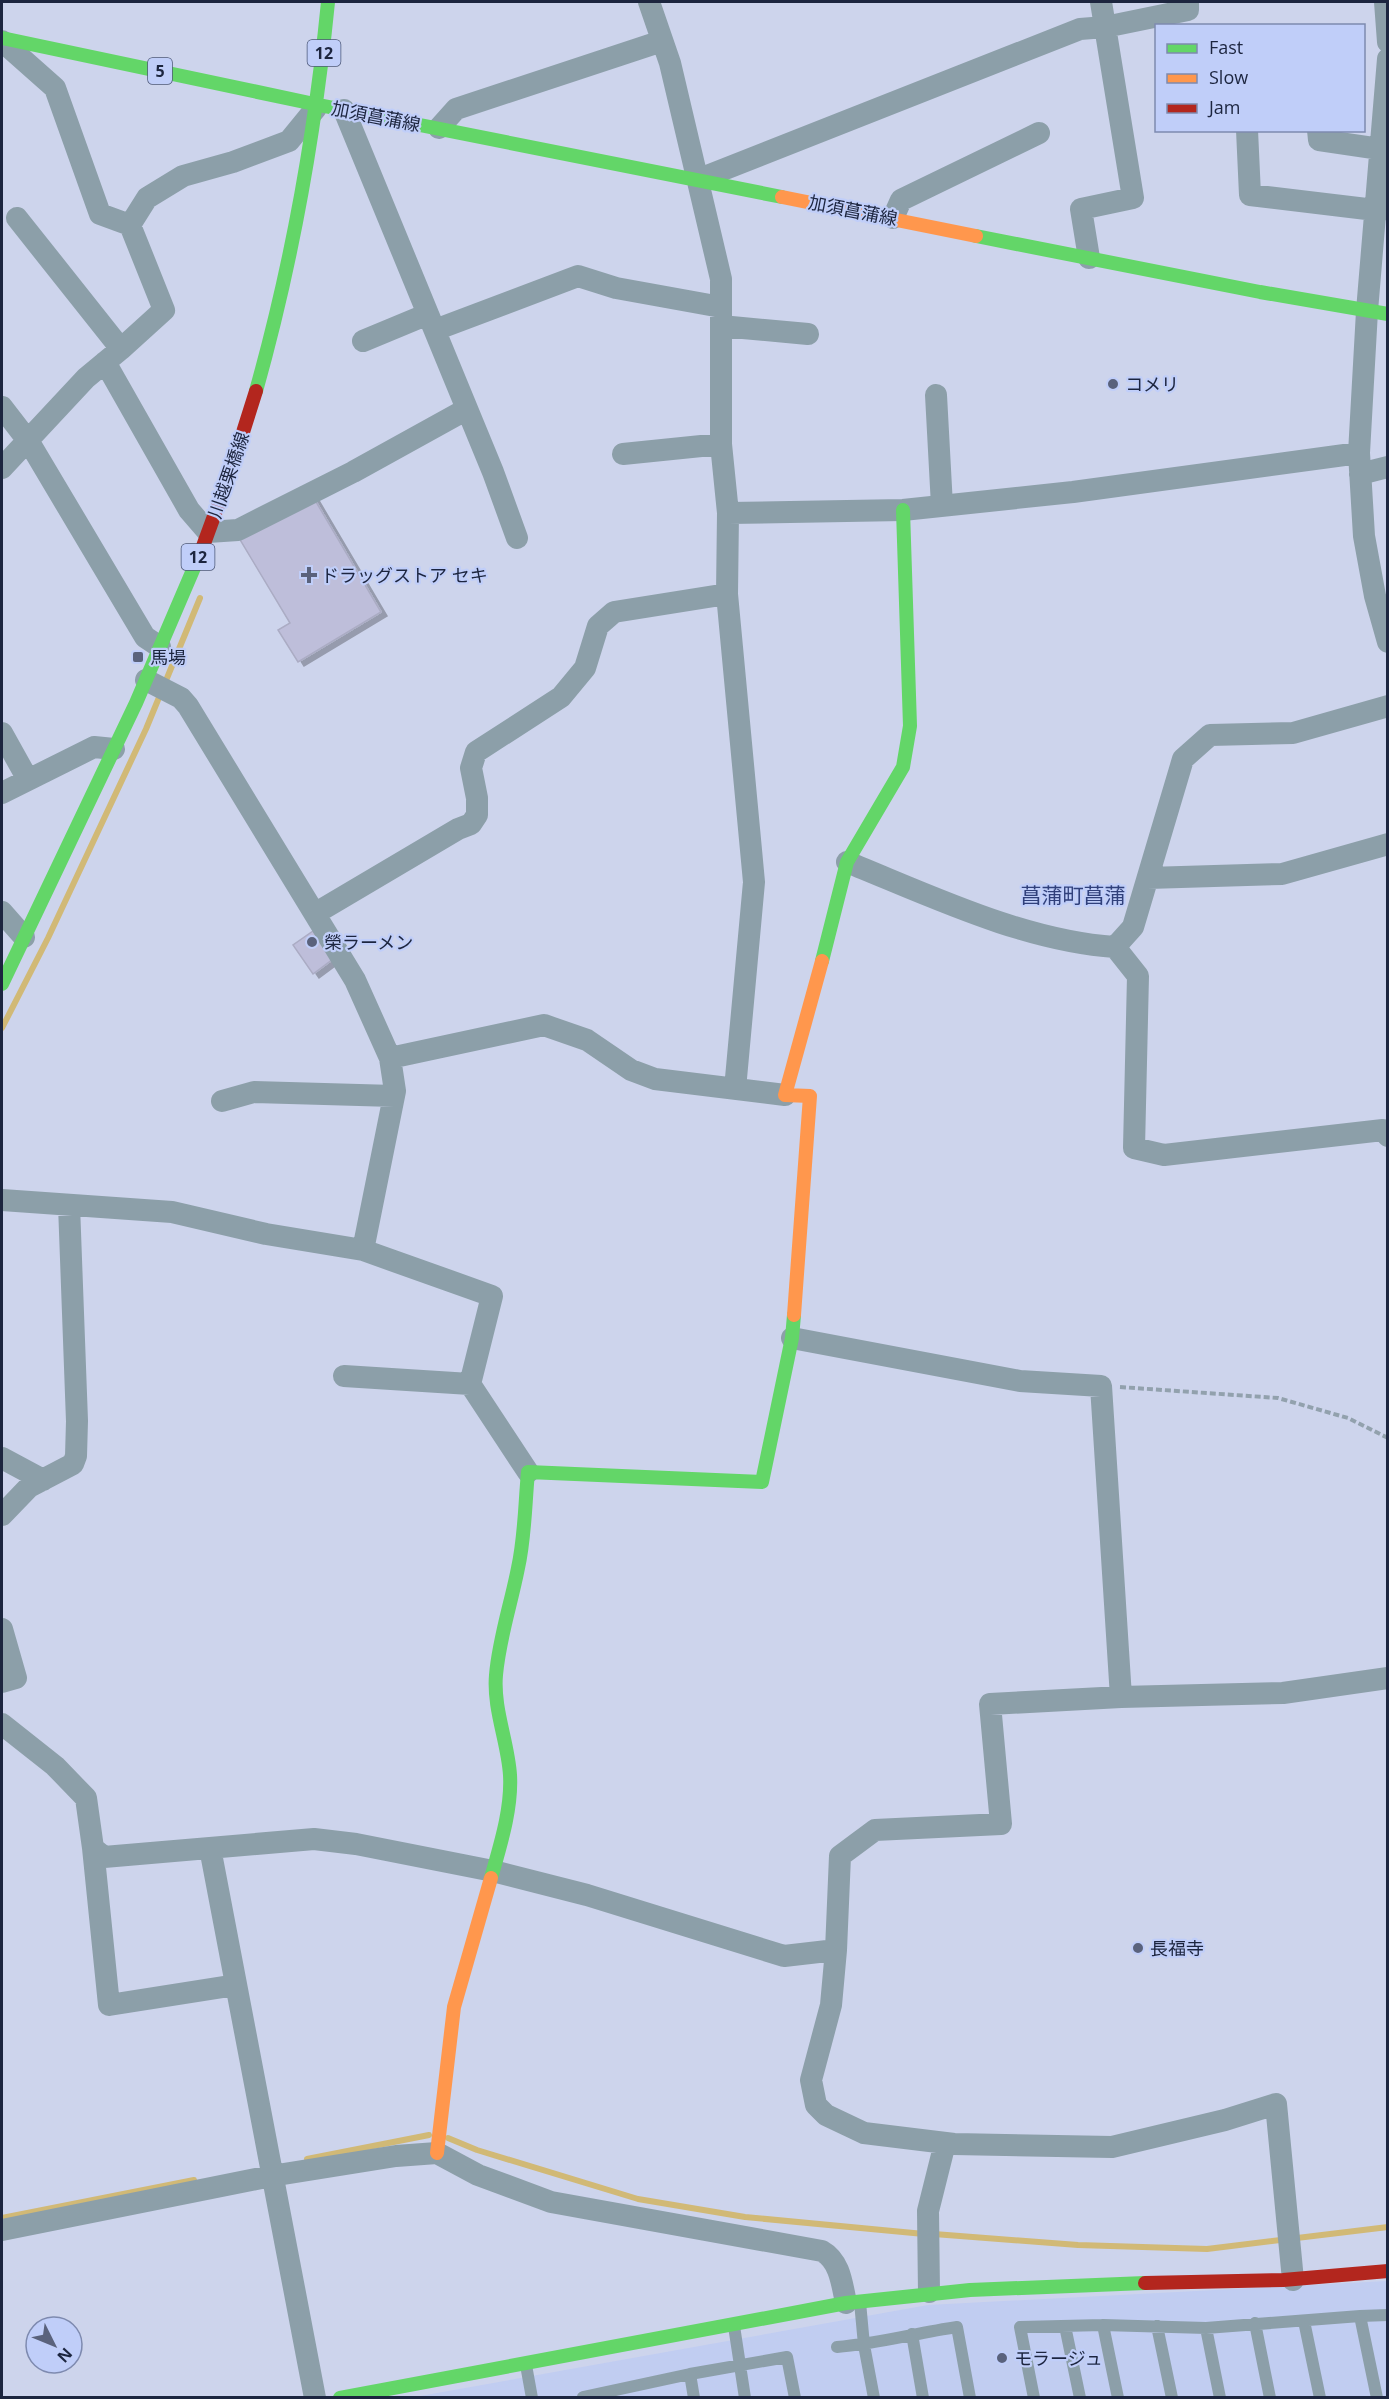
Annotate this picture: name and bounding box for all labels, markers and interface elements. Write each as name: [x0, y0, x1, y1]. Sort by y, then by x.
legend: [1155, 24, 1365, 132]
text: Fast: [1209, 35, 1243, 59]
road number: 12: [308, 40, 340, 66]
road number: 5: [148, 58, 172, 84]
text: Slow: [1209, 65, 1248, 89]
text: Jam: [1207, 95, 1241, 119]
street label: 加須菖蒲線: [330, 96, 422, 136]
street label: 加須菖蒲線: [807, 190, 899, 230]
place label: コメリ: [1125, 372, 1179, 396]
marker: コメリ: [1106, 377, 1120, 391]
street label: 川越栗橋線: [202, 429, 254, 521]
road number: 12: [182, 544, 214, 570]
place label: ドラッグストア セキ: [321, 563, 488, 587]
marker: ドラッグストア セキ: [302, 568, 316, 582]
place label: 馬場: [150, 645, 186, 669]
marker: 馬場: [131, 650, 145, 664]
district label: 菖蒲町菖蒲: [1021, 881, 1126, 909]
place label: 榮ラーメン: [324, 930, 413, 954]
marker: 榮ラーメン: [305, 935, 319, 949]
place label: 長福寺: [1150, 1936, 1204, 1960]
marker: 長福寺: [1131, 1941, 1145, 1955]
north arrow: [24, 2315, 84, 2375]
text: N: [52, 2343, 77, 2367]
place label: モラージュ: [1014, 2346, 1102, 2370]
marker: モラージュ: [995, 2351, 1009, 2365]

